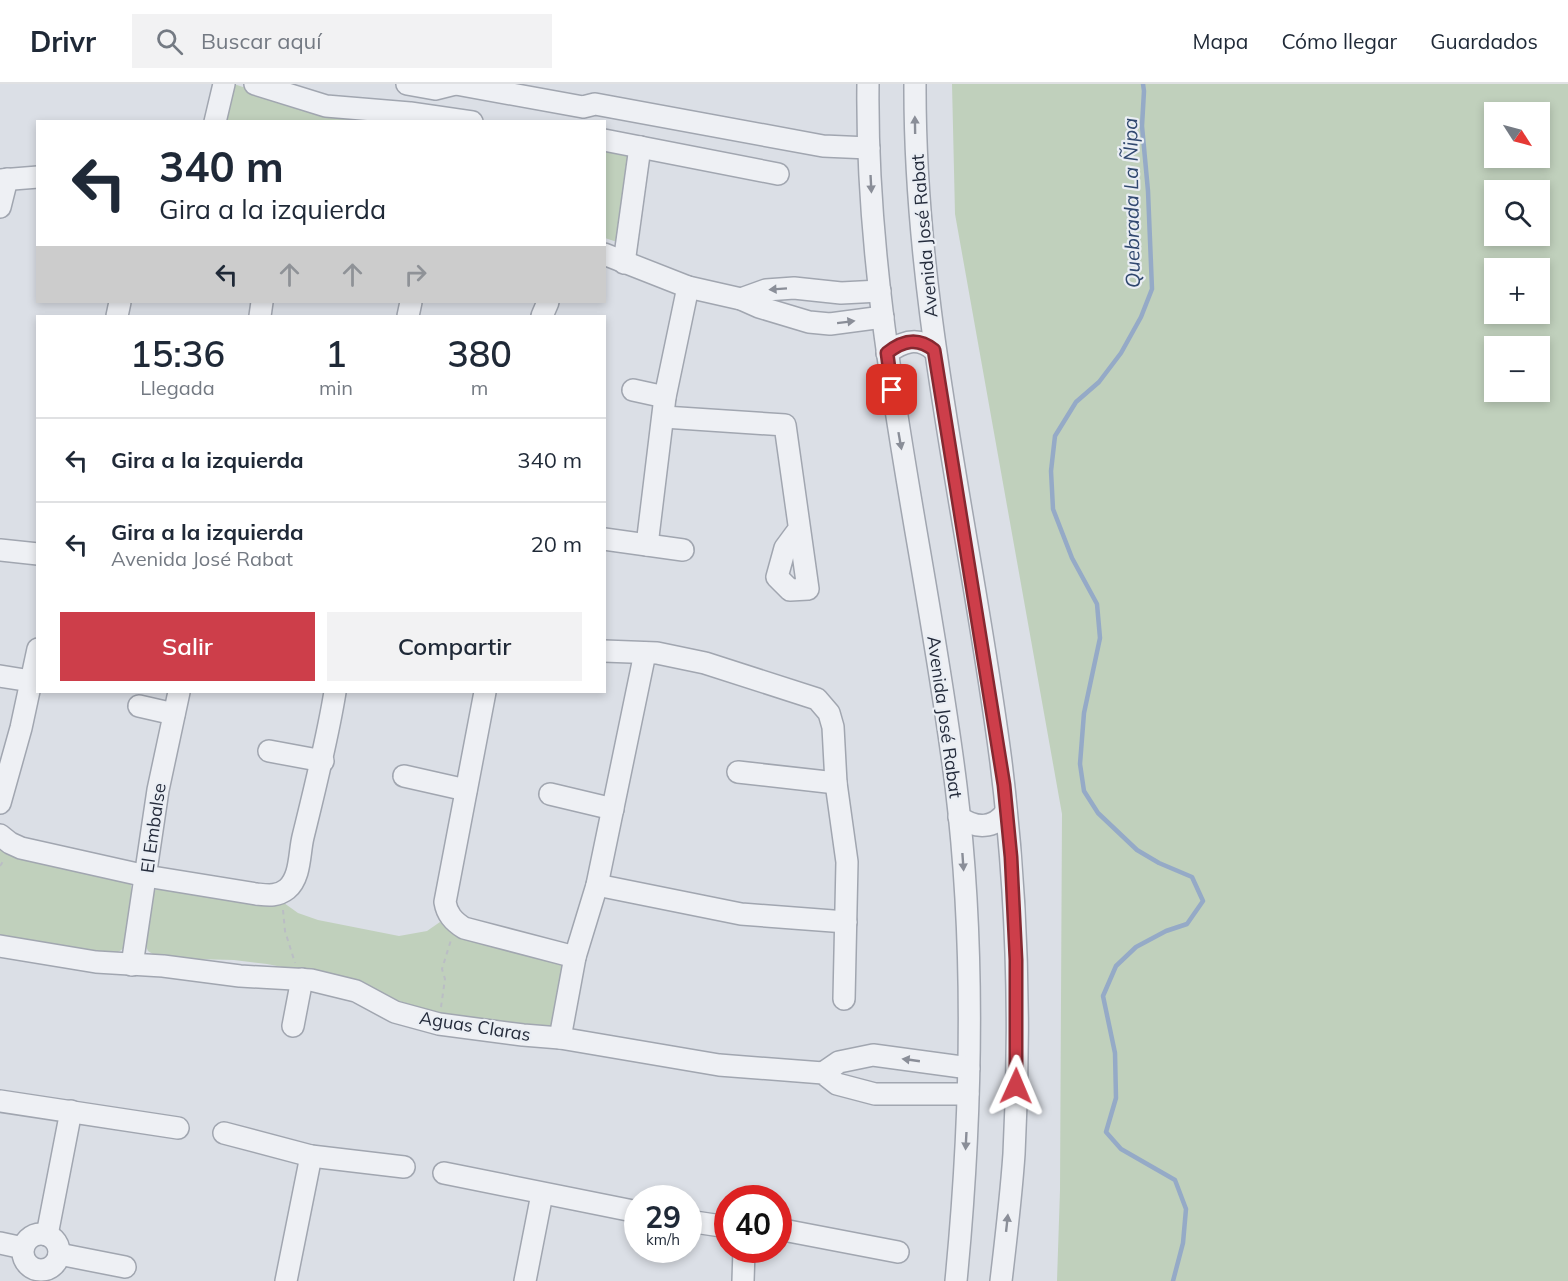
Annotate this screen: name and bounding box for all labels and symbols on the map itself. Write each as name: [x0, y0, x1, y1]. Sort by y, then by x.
north arrow: [1484, 102, 1550, 168]
one-way arrow: [910, 115, 920, 134]
water label: Quebrada La Ñipa: [1117, 118, 1145, 288]
street label: Avenida José Rabat: [905, 153, 943, 319]
one-way arrow: [866, 175, 875, 194]
one-way arrow: [769, 284, 788, 294]
one-way arrow: [837, 317, 856, 326]
pin: [866, 364, 917, 415]
one-way arrow: [896, 431, 905, 450]
street label: Avenida José Rabat: [922, 634, 968, 800]
street label: El Embalse: [135, 782, 171, 874]
one-way arrow: [958, 852, 968, 871]
street label: Aguas Claras: [418, 1006, 532, 1046]
position arrow: [984, 1054, 1048, 1118]
one-way arrow: [901, 1056, 920, 1065]
one-way arrow: [962, 1131, 971, 1150]
speed limit sign: 40: [714, 1185, 792, 1263]
one-way arrow: [1002, 1213, 1012, 1232]

